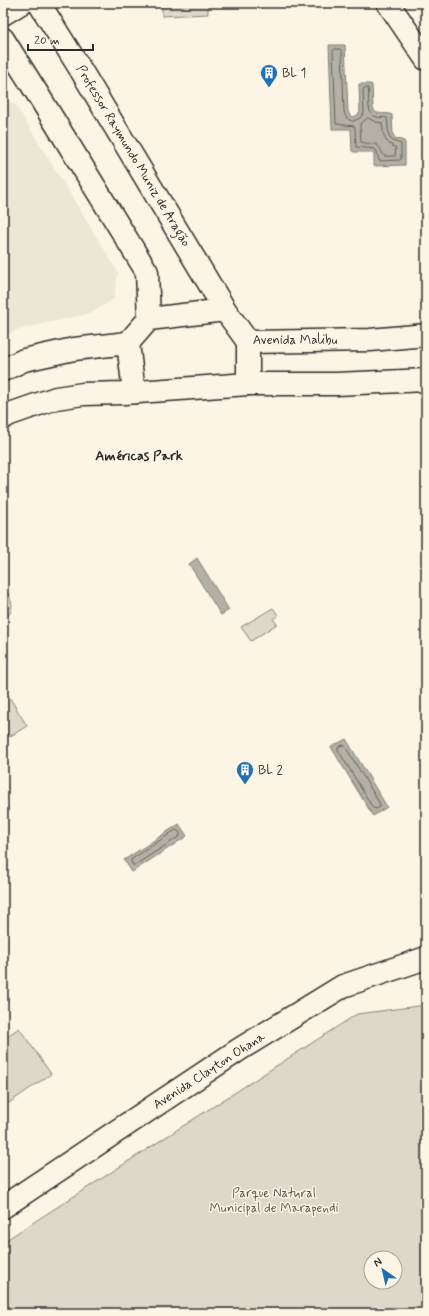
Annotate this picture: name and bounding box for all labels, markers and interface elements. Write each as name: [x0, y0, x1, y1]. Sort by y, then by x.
scale bar: [28, 26, 93, 52]
text: 20 m: [34, 33, 60, 49]
street label: Professor Raymundo Muniz de Aragão: [70, 62, 194, 251]
building icon: BL 1: [259, 63, 279, 88]
place label: BL 1: [282, 65, 306, 82]
street label: Avenida Malibu: [253, 332, 338, 349]
district label: Américas Park: [95, 447, 183, 465]
building icon: BL 2: [235, 760, 255, 785]
place label: BL 2: [258, 762, 283, 779]
street label: Avenida Clayton Ohana: [150, 1028, 268, 1114]
park label: Parque Natural Municipal de Marapendi: [209, 1185, 339, 1217]
north arrow: [363, 1250, 403, 1290]
text: N: [371, 1255, 385, 1270]

